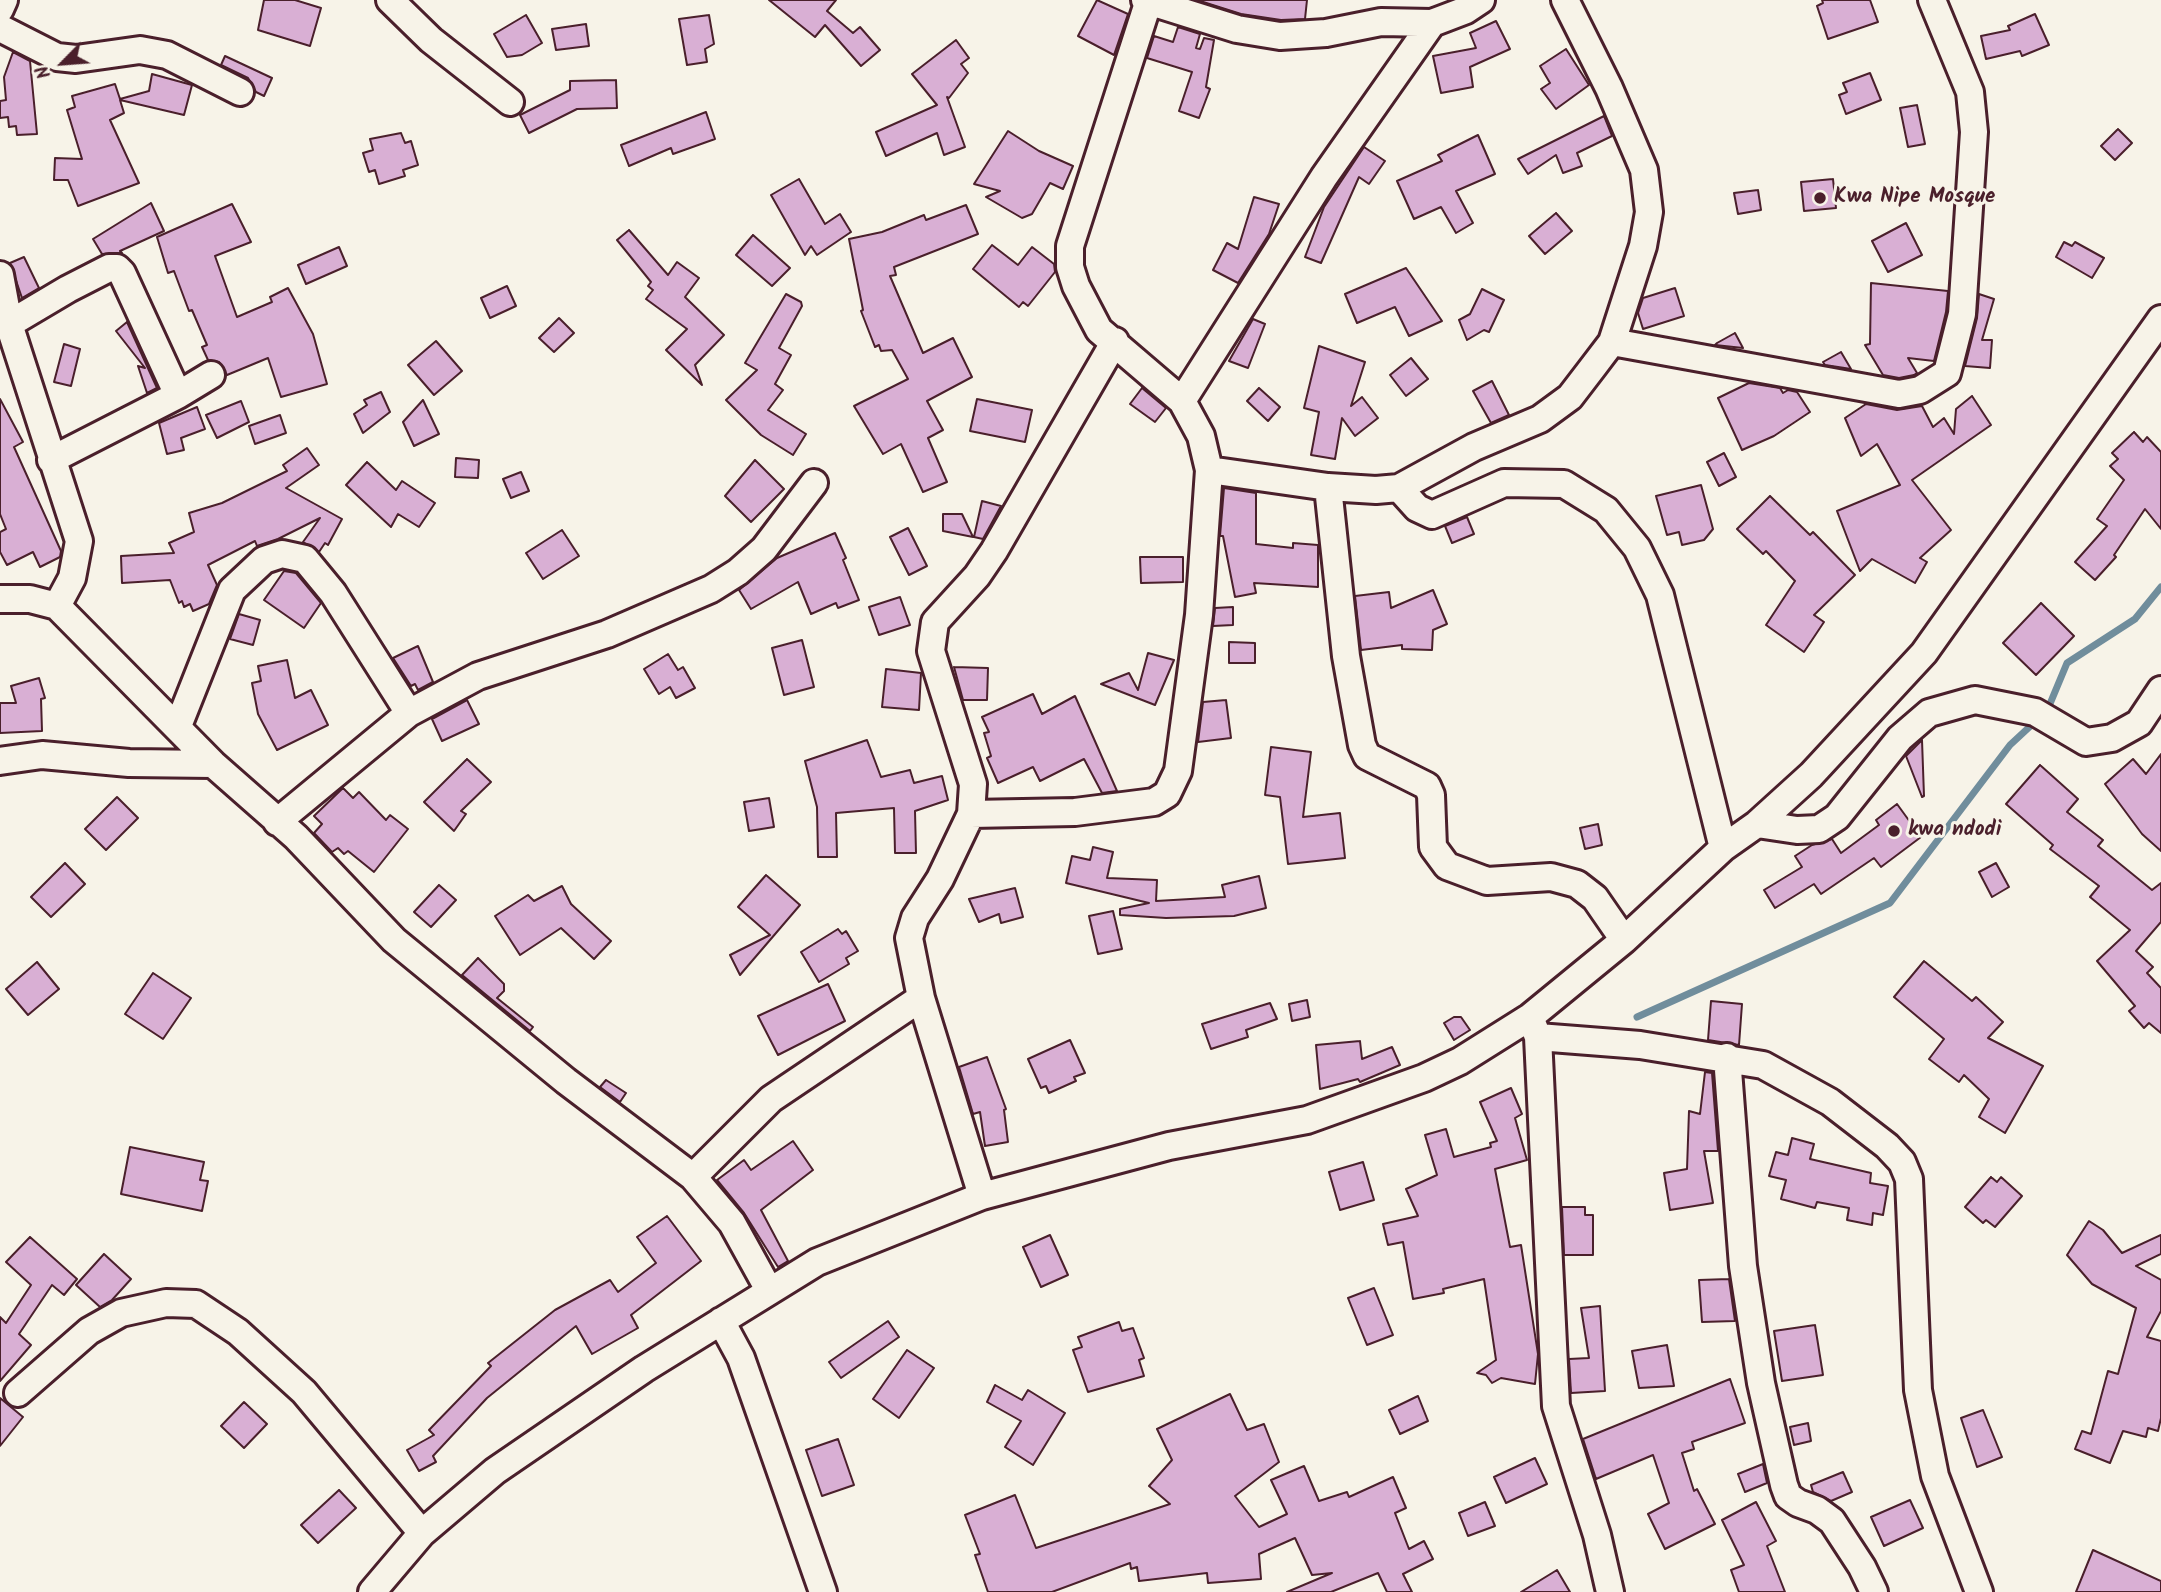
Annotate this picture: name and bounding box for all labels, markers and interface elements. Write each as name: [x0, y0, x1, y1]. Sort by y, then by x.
north arrow: [28, 28, 98, 98]
text: N: [28, 60, 60, 84]
place label: Kwa Nipe Mosque: [1834, 185, 1995, 211]
marker: Kwa Nipe Mosque: [1812, 190, 1828, 206]
place label: kwa ndodi: [1908, 818, 2001, 844]
marker: kwa ndodi: [1886, 823, 1902, 839]

